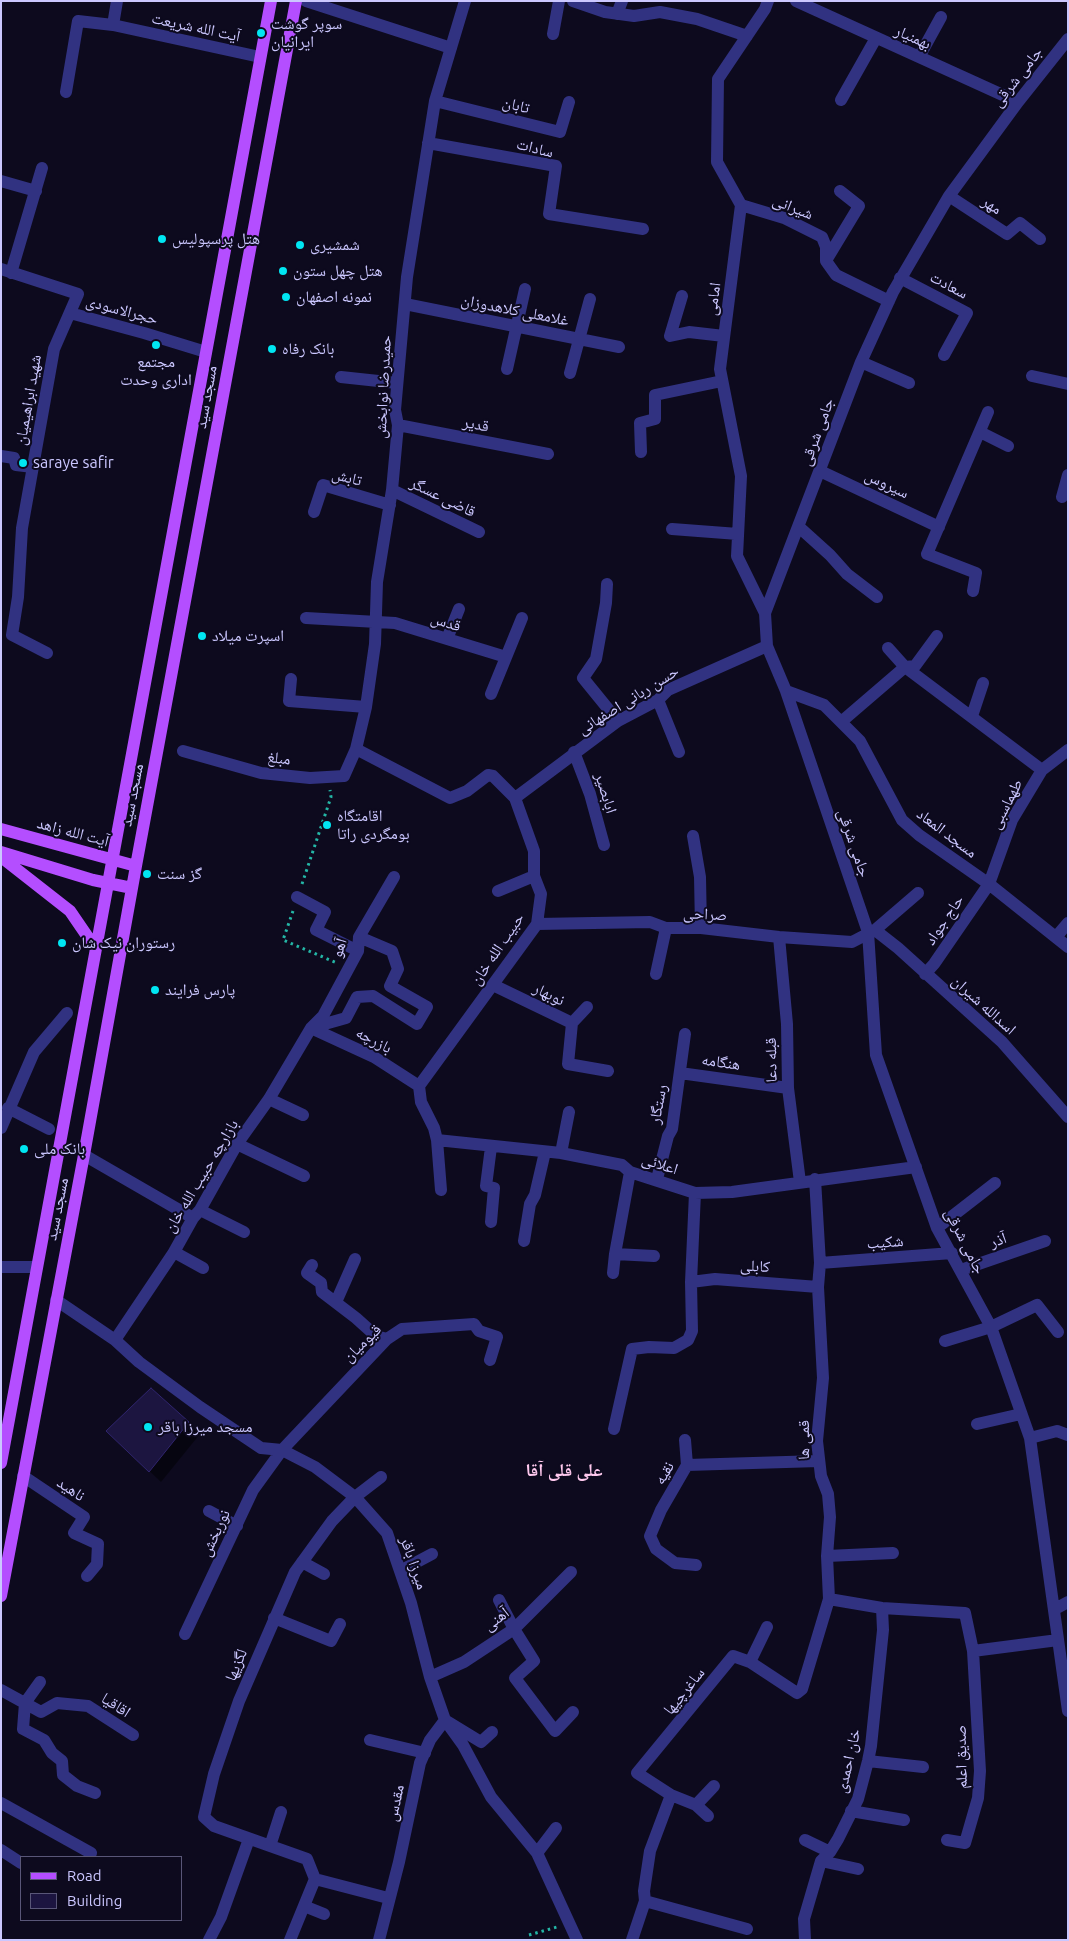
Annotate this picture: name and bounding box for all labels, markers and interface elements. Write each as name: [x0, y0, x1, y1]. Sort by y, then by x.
street label: آیت الله شریعت: [150, 8, 242, 46]
place label: سوپر گوشت ایرانیان: [271, 14, 342, 52]
street label: بهمنیار: [892, 21, 934, 53]
marker: سوپر گوشت ایرانیان: [255, 27, 267, 39]
street label: جامی شرقی: [988, 43, 1046, 111]
street label: تابان: [500, 92, 532, 118]
street label: سادات: [515, 134, 555, 162]
street label: شیرانی: [770, 190, 816, 224]
street label: مهر: [978, 192, 1006, 218]
place label: هتل پرسپولیس: [172, 229, 260, 249]
marker: هتل پرسپولیس: [156, 233, 168, 245]
place label: شمشیری: [310, 235, 360, 255]
marker: شمشیری: [294, 239, 306, 251]
place label: هتل چهل ستون: [293, 261, 383, 281]
marker: هتل چهل ستون: [277, 265, 289, 277]
street label: سعادت: [927, 267, 971, 303]
street label: امامی: [701, 281, 725, 317]
place label: نمونه اصفهان: [296, 287, 372, 307]
street label: غلامعلی کلاهدوزان: [460, 290, 570, 330]
street label: حجرالاسودی: [84, 291, 160, 329]
marker: نمونه اصفهان: [280, 291, 292, 303]
street label: حمیدرضا نوابخش: [371, 335, 395, 439]
marker: مجتمع اداری وحدت: [150, 339, 162, 351]
place label: بانک رفاه: [282, 339, 334, 359]
marker: بانک رفاه: [266, 343, 278, 355]
place label: مجتمع اداری وحدت: [120, 352, 192, 390]
street label: شهید ابراهیمیان: [11, 353, 45, 447]
street label: مسجد سید: [191, 364, 221, 430]
street label: جامی شرقی: [796, 395, 838, 469]
street label: قدیر: [461, 412, 491, 436]
place label: saraye safir: [33, 453, 114, 473]
marker: saraye safir: [17, 457, 29, 469]
street label: تابش: [330, 464, 364, 490]
street label: سیروس: [862, 465, 912, 503]
street label: قاضی عسگر: [407, 473, 479, 521]
street label: قدس: [429, 608, 463, 636]
place label: اسپرت میلاد: [212, 626, 284, 646]
marker: اسپرت میلاد: [196, 630, 208, 642]
street label: حسن ربانی اصفهانی: [574, 661, 682, 739]
street label: مبلغ: [266, 747, 292, 769]
street label: مسجد سید: [117, 762, 147, 828]
street label: ابابصیر: [591, 770, 621, 816]
street label: طهماسبی: [985, 776, 1027, 832]
street label: مسجد المعاد: [913, 804, 981, 862]
place label: اقامتگاه بومگردی راتا: [337, 806, 410, 844]
street label: جامی شرقی: [833, 806, 875, 880]
street label: آیت الله زاهد: [35, 813, 111, 851]
marker: اقامتگاه بومگردی راتا: [321, 819, 333, 831]
place label: گز سنت: [157, 864, 202, 884]
marker: گز سنت: [141, 868, 153, 880]
street label: حاج جواد: [920, 891, 968, 949]
street label: صراحی: [683, 903, 727, 925]
street label: حبیب الله خان: [466, 909, 528, 989]
place label: رستوران نیک شان: [72, 933, 175, 953]
street label: آهو: [327, 936, 351, 960]
marker: رستوران نیک شان: [56, 937, 68, 949]
street label: اسدالله شیران: [948, 971, 1020, 1039]
street label: نوبهار: [530, 978, 568, 1010]
place label: پارس فرایند: [165, 980, 235, 1000]
marker: پارس فرایند: [149, 984, 161, 996]
street label: بازرچه: [353, 1023, 395, 1057]
street label: قبله دعا: [761, 1037, 781, 1083]
street label: هنگامه: [700, 1050, 742, 1074]
street label: رستگار: [645, 1083, 671, 1125]
street label: بازارچه حبیب الله خان: [160, 1116, 242, 1236]
place label: بانک ملی: [34, 1139, 85, 1159]
marker: بانک ملی: [18, 1143, 30, 1155]
street label: اعلائی: [639, 1149, 681, 1179]
street label: مسجد سید: [42, 1176, 72, 1242]
street label: جامی شرقی: [940, 1205, 990, 1277]
street label: آذر: [987, 1228, 1009, 1252]
street label: شکیب: [866, 1231, 904, 1253]
street label: کابلی: [739, 1255, 771, 1277]
street label: قیومیان: [339, 1320, 385, 1366]
place label: مسجد میرزا باقر: [158, 1417, 253, 1437]
street label: قمی ها: [794, 1420, 814, 1460]
marker: مسجد میرزا باقر: [142, 1421, 154, 1433]
street label: نقیه: [650, 1458, 678, 1488]
district label: علی قلی آقا: [525, 1459, 603, 1481]
street label: ناهید: [53, 1473, 89, 1505]
street label: نوربخش: [196, 1507, 234, 1559]
street label: میرزا باقر: [396, 1534, 432, 1592]
street label: آهنی: [479, 1603, 513, 1635]
street label: لگزیها: [221, 1646, 251, 1684]
street label: ساغرچیها: [659, 1664, 709, 1718]
street label: اقاقیا: [98, 1688, 134, 1722]
street label: صدیق اعلم: [951, 1725, 971, 1789]
street label: خان احمدی: [831, 1727, 865, 1795]
street label: مقدس: [382, 1783, 408, 1823]
legend: [20, 1856, 182, 1921]
text: Road: [67, 1867, 102, 1884]
text: Building: [67, 1892, 122, 1909]

